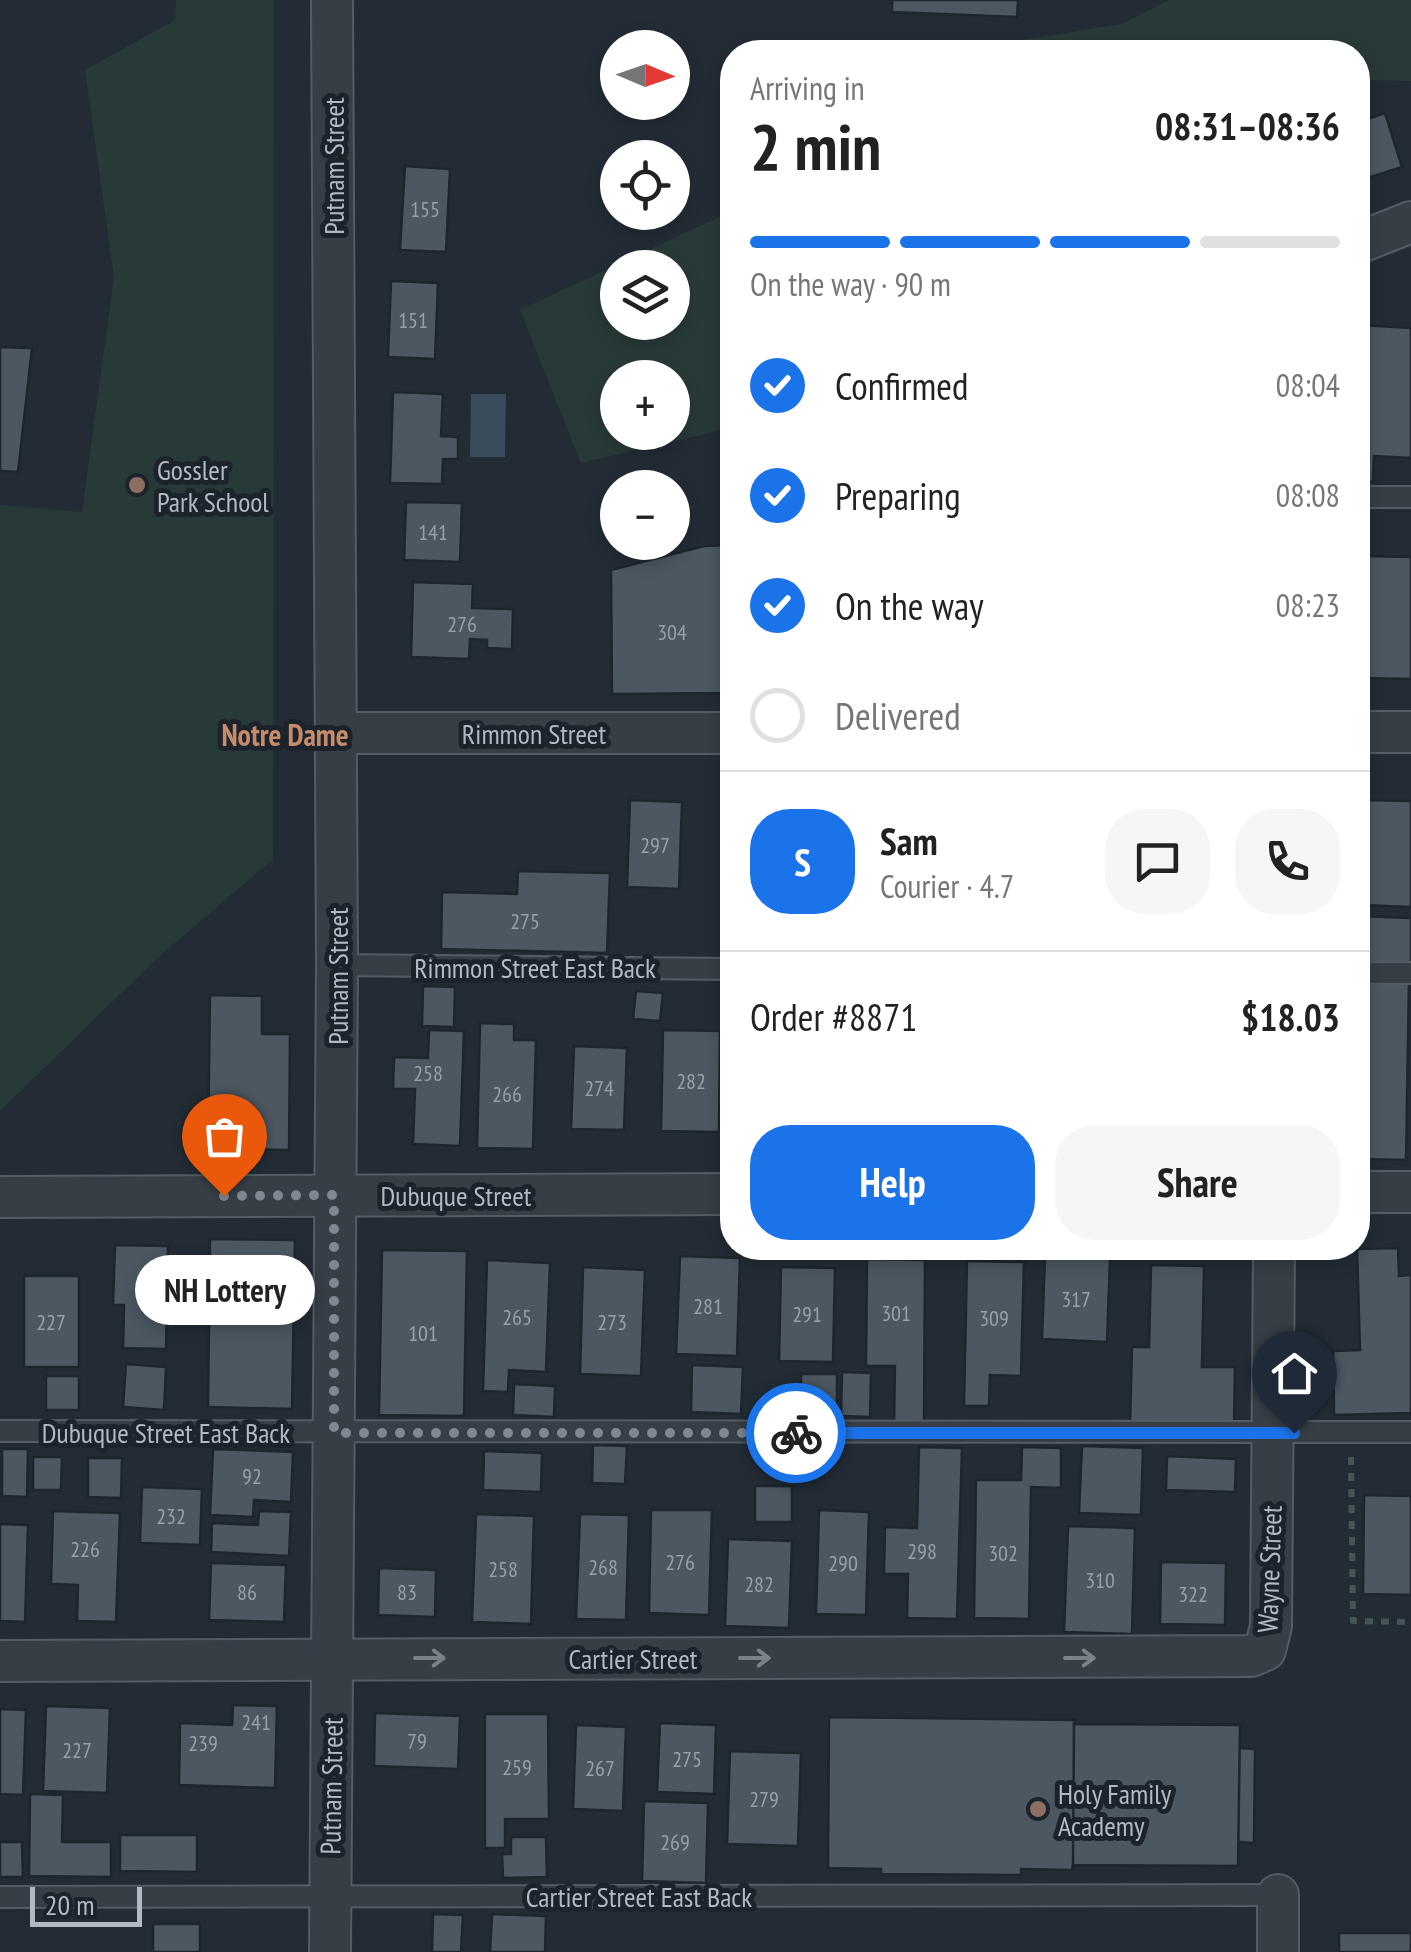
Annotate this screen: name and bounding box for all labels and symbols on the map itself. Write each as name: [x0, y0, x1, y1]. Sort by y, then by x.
north arrow: [600, 30, 690, 120]
street label: Putnam Street: [315, 97, 352, 235]
house number: 155: [410, 195, 440, 223]
house number: 151: [398, 306, 428, 334]
place label: Gossler Park School: [157, 451, 269, 520]
marker: Gossler Park School: [126, 474, 148, 496]
house number: 141: [418, 518, 448, 546]
house number: 276: [447, 610, 477, 638]
house number: 304: [657, 618, 687, 646]
district label: Notre Dame: [221, 715, 349, 754]
street label: Rimmon Street: [462, 715, 606, 752]
house number: 297: [640, 831, 670, 859]
street label: Putnam Street: [319, 907, 356, 1045]
house number: 275: [510, 907, 540, 935]
street label: Rimmon Street East Back: [414, 949, 656, 986]
house number: 258: [413, 1059, 443, 1087]
house number: 282: [676, 1067, 706, 1095]
house number: 274: [584, 1074, 614, 1102]
house number: 266: [492, 1080, 522, 1108]
pin: [182, 1094, 267, 1197]
street label: Dubuque Street: [381, 1177, 532, 1214]
callout: NH Lottery: [134, 1256, 314, 1326]
house number: 317: [1061, 1285, 1091, 1313]
house number: 281: [693, 1292, 723, 1320]
house number: 301: [881, 1299, 911, 1327]
house number: 291: [792, 1300, 822, 1328]
house number: 265: [502, 1303, 532, 1331]
house number: 309: [979, 1304, 1009, 1332]
house number: 227: [36, 1308, 66, 1336]
house number: 273: [597, 1308, 627, 1336]
house number: 101: [408, 1319, 438, 1347]
pin: [1252, 1331, 1337, 1434]
courier: [746, 1383, 846, 1483]
street label: Dubuque Street East Back: [42, 1414, 290, 1451]
house number: 92: [242, 1462, 262, 1490]
house number: 232: [156, 1502, 186, 1530]
street label: Wayne Street: [1248, 1504, 1290, 1633]
house number: 226: [70, 1535, 100, 1563]
house number: 298: [907, 1537, 937, 1565]
house number: 302: [988, 1539, 1018, 1567]
house number: 276: [665, 1548, 695, 1576]
house number: 290: [828, 1549, 858, 1577]
house number: 268: [588, 1553, 618, 1581]
house number: 258: [488, 1555, 518, 1583]
house number: 310: [1085, 1566, 1115, 1594]
house number: 282: [744, 1570, 774, 1598]
house number: 86: [237, 1578, 257, 1606]
house number: 83: [397, 1578, 417, 1606]
house number: 322: [1178, 1580, 1208, 1608]
street label: Cartier Street: [569, 1640, 698, 1677]
one-way arrow: [412, 1648, 445, 1668]
one-way arrow: [738, 1648, 770, 1668]
one-way arrow: [1062, 1648, 1095, 1668]
house number: 241: [241, 1708, 271, 1736]
street label: Putnam Street: [311, 1717, 351, 1855]
house number: 79: [407, 1727, 427, 1755]
house number: 239: [188, 1729, 218, 1757]
house number: 227: [62, 1736, 92, 1764]
house number: 275: [672, 1745, 702, 1773]
house number: 259: [502, 1753, 532, 1781]
house number: 267: [585, 1754, 615, 1782]
place label: Holy Family Academy: [1058, 1775, 1172, 1844]
house number: 279: [749, 1785, 779, 1813]
marker: Holy Family Academy: [1027, 1798, 1049, 1820]
house number: 269: [660, 1828, 690, 1856]
street label: Cartier Street East Back: [526, 1878, 752, 1915]
scale bar: [30, 1882, 142, 1926]

